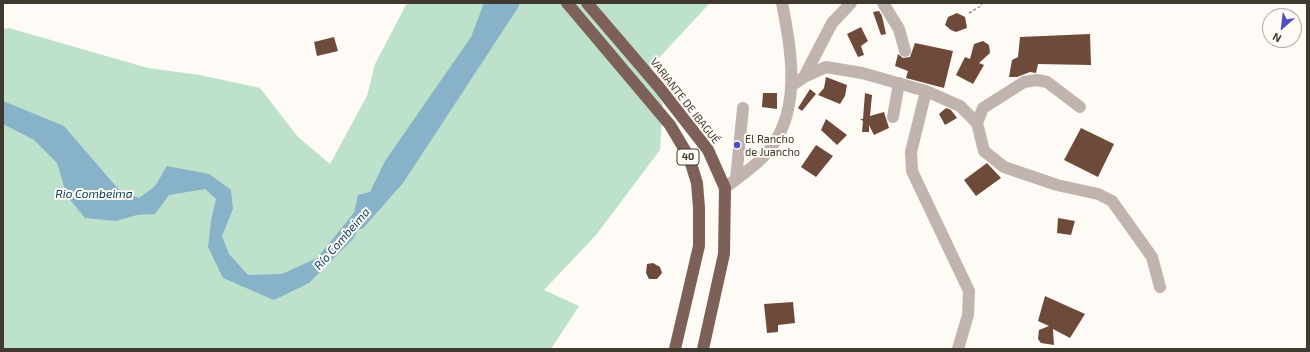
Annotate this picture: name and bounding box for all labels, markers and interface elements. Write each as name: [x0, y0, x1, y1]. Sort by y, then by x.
north arrow: [1262, 8, 1302, 48]
text: N: [1270, 31, 1283, 46]
street label: VARIANTE DE IBAGUÉ: [647, 55, 723, 147]
place label: El Rancho de Juancho: [745, 132, 800, 158]
marker: El Rancho de Juancho: [732, 140, 742, 150]
road number: 40: [677, 149, 699, 165]
water label: Rio Combeima: [55, 187, 133, 201]
water label: Río Combeima: [311, 205, 373, 273]

